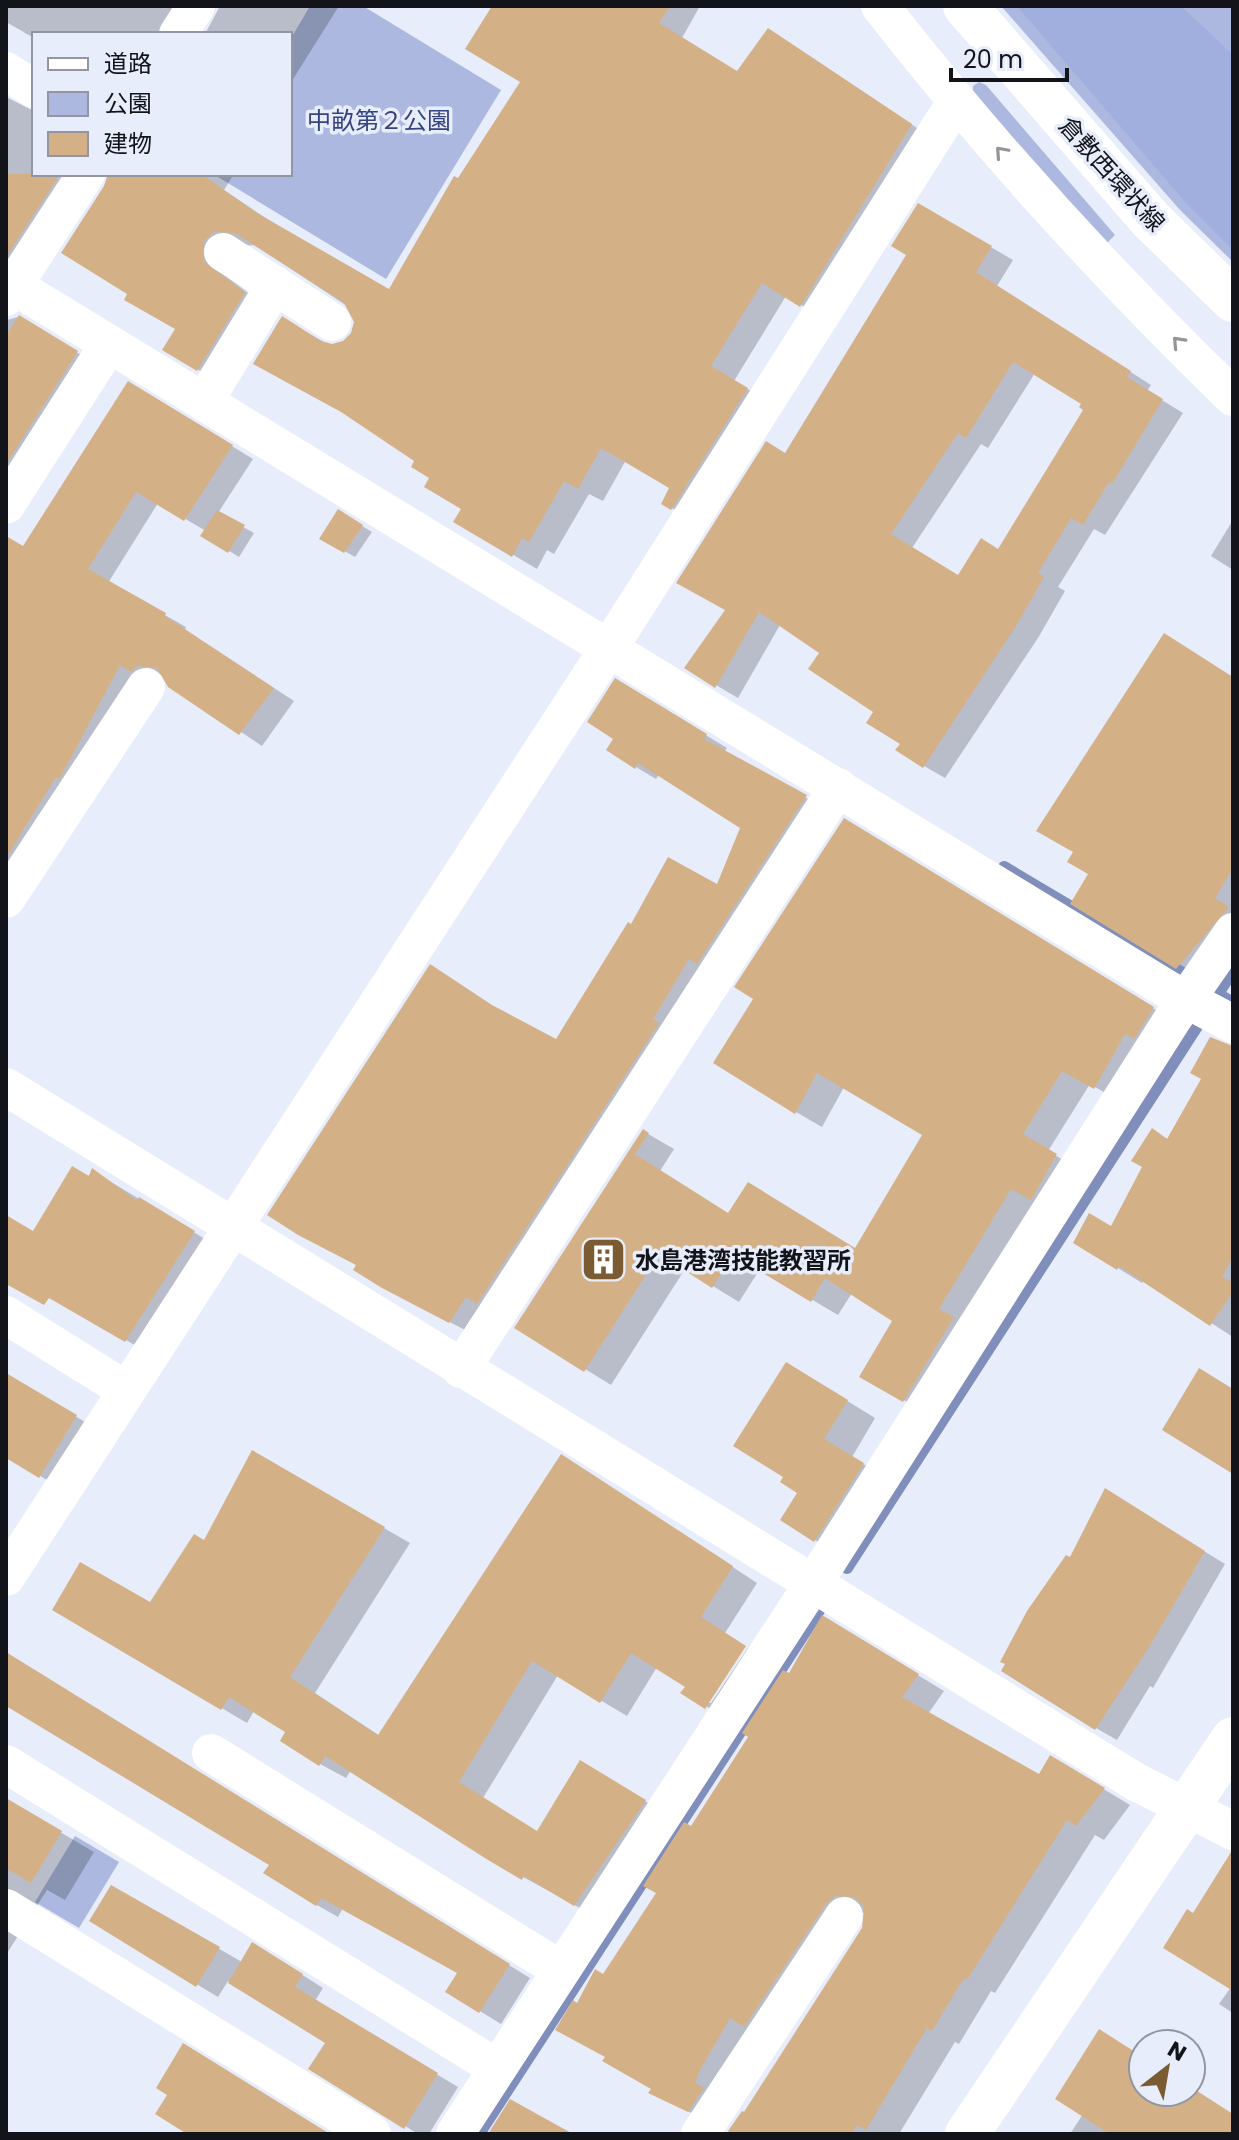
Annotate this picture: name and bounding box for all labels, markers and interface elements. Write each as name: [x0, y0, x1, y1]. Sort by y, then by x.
legend: [32, 32, 292, 176]
scale bar: [951, 32, 1067, 82]
text: 20 m: [963, 43, 1023, 76]
text: 道路: [104, 47, 152, 80]
text: 公園: [104, 87, 152, 120]
park label: 中畝第２公園: [307, 104, 451, 137]
street label: 倉敷西環状線: [1052, 109, 1172, 239]
text: 建物: [104, 127, 152, 160]
one-way arrow: [996, 146, 1010, 161]
one-way arrow: [1172, 337, 1187, 351]
building icon: 水島港湾技能教習所: [580, 1236, 628, 1284]
place label: 水島港湾技能教習所: [635, 1244, 851, 1277]
north arrow: [1127, 2028, 1207, 2108]
text: N: [1162, 2034, 1192, 2069]

